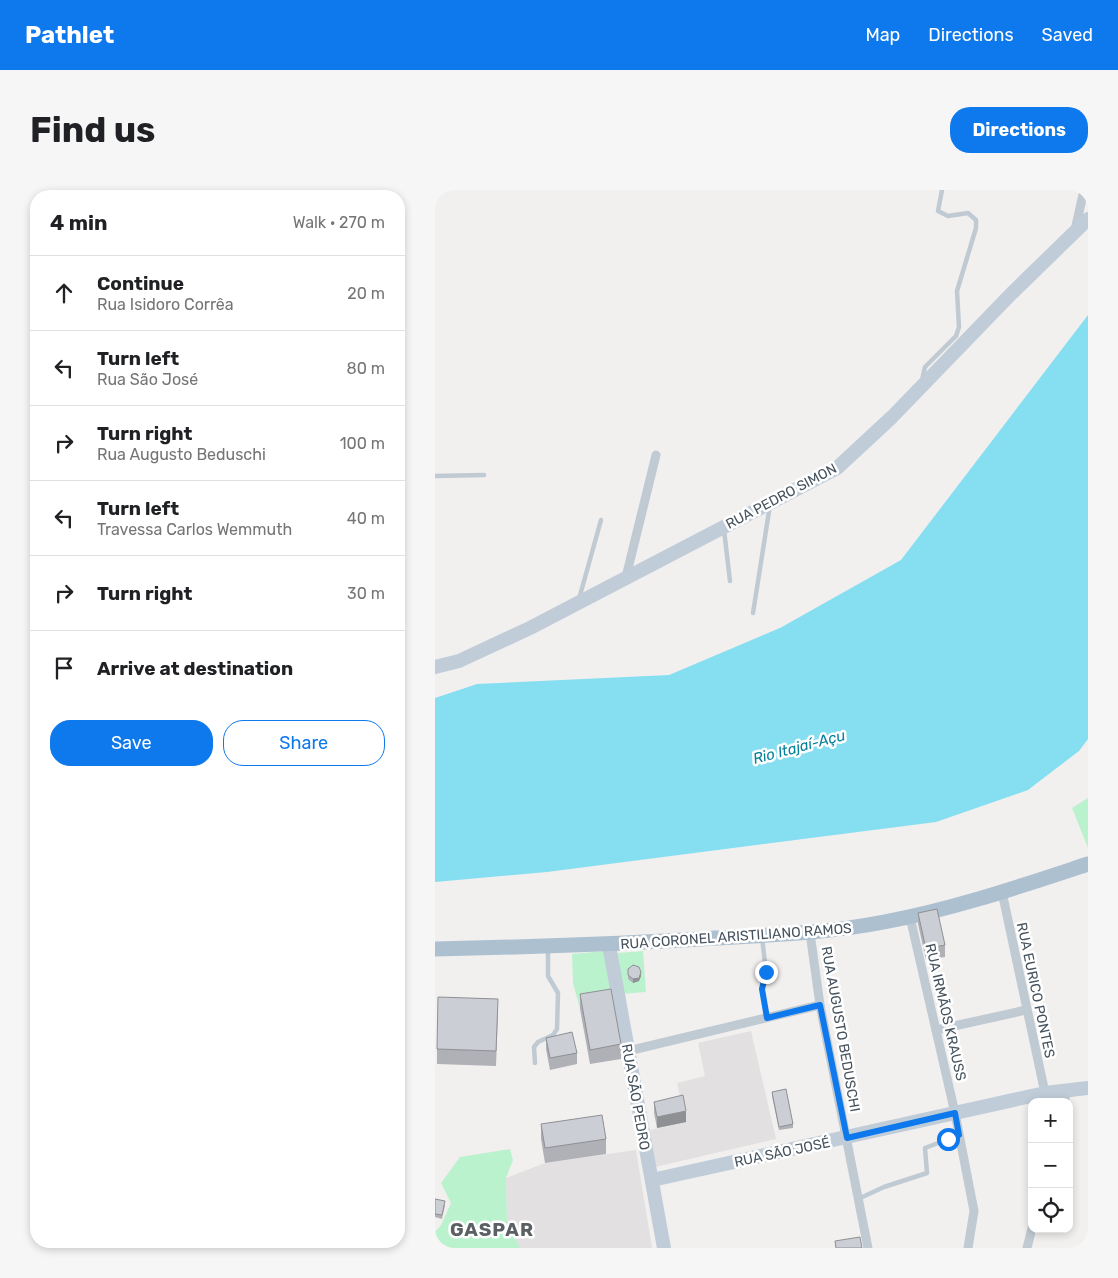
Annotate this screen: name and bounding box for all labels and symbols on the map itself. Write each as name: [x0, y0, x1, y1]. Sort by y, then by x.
street label: RUA PEDRO SIMON: [723, 460, 840, 533]
water label: Rio Itajaí-Açu: [751, 726, 847, 768]
street label: RUA CORONEL ARISTILIANO RAMOS: [620, 920, 853, 953]
street label: RUA EURICO PONTES: [1013, 921, 1058, 1060]
street label: RUA IRMÃOS KRAUSS: [921, 942, 971, 1083]
street label: RUA AUGUSTO BEDUSCHI: [818, 945, 863, 1113]
route end: [755, 961, 778, 984]
street label: RUA SÃO PEDRO: [618, 1042, 654, 1152]
route start: [937, 1128, 960, 1151]
street label: RUA SÃO JOSÉ: [732, 1133, 832, 1171]
district label: GASPAR: [450, 1218, 534, 1241]

